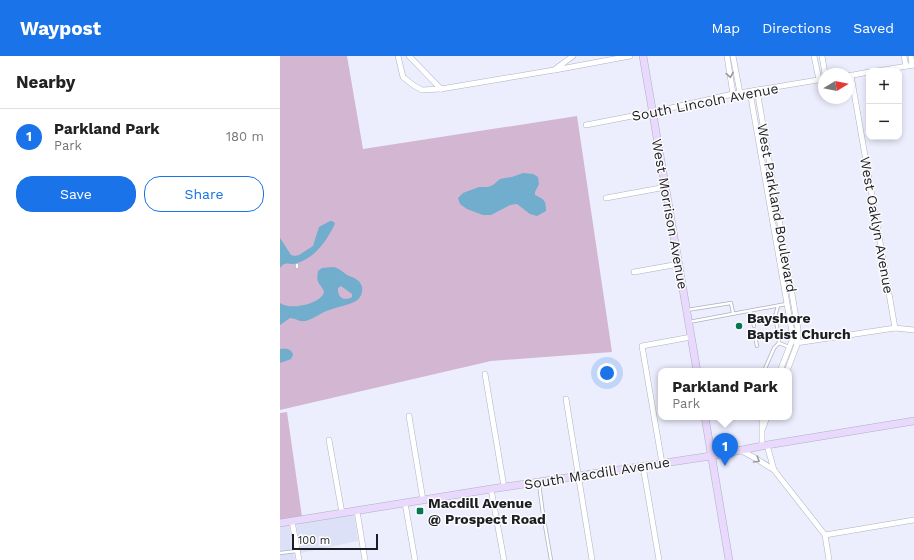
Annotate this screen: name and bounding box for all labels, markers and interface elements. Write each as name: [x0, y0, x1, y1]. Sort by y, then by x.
text: Waypost: [20, 17, 101, 40]
text: Map: [712, 20, 740, 36]
text: Directions: [762, 20, 831, 36]
text: Saved: [853, 20, 894, 36]
north arrow: [818, 68, 854, 104]
map controls: [866, 68, 902, 140]
button: +: [866, 68, 902, 104]
text: Nearby: [16, 72, 75, 92]
one-way arrow: [725, 72, 734, 78]
street label: South Lincoln Avenue: [630, 80, 780, 124]
button: −: [866, 104, 902, 140]
text: Parkland Park: [54, 120, 160, 138]
street label: West Parkland Boulevard: [754, 122, 800, 294]
text: 1: [26, 129, 32, 144]
text: 180 m: [226, 129, 264, 144]
street label: West Morrison Avenue: [649, 137, 691, 291]
text: Park: [54, 138, 82, 153]
street label: West Oaklyn Avenue: [857, 155, 897, 295]
button: Save: [16, 176, 136, 212]
button: Share: [144, 176, 264, 212]
place label: Bayshore Baptist Church: [747, 310, 851, 342]
marker: Bayshore Baptist Church: [734, 321, 744, 331]
your location: [597, 363, 617, 383]
popup: [658, 368, 792, 420]
text: Parkland Park: [672, 378, 778, 396]
text: Park: [672, 396, 700, 411]
pin: 1: [712, 433, 738, 466]
street label: South Macdill Avenue: [523, 454, 671, 492]
one-way arrow: [753, 455, 760, 462]
place label: Macdill Avenue @ Prospect Road: [428, 495, 546, 527]
marker: Macdill Avenue @ Prospect Road: [415, 506, 425, 516]
scale bar: [292, 532, 378, 551]
text: 100 m: [298, 534, 330, 547]

